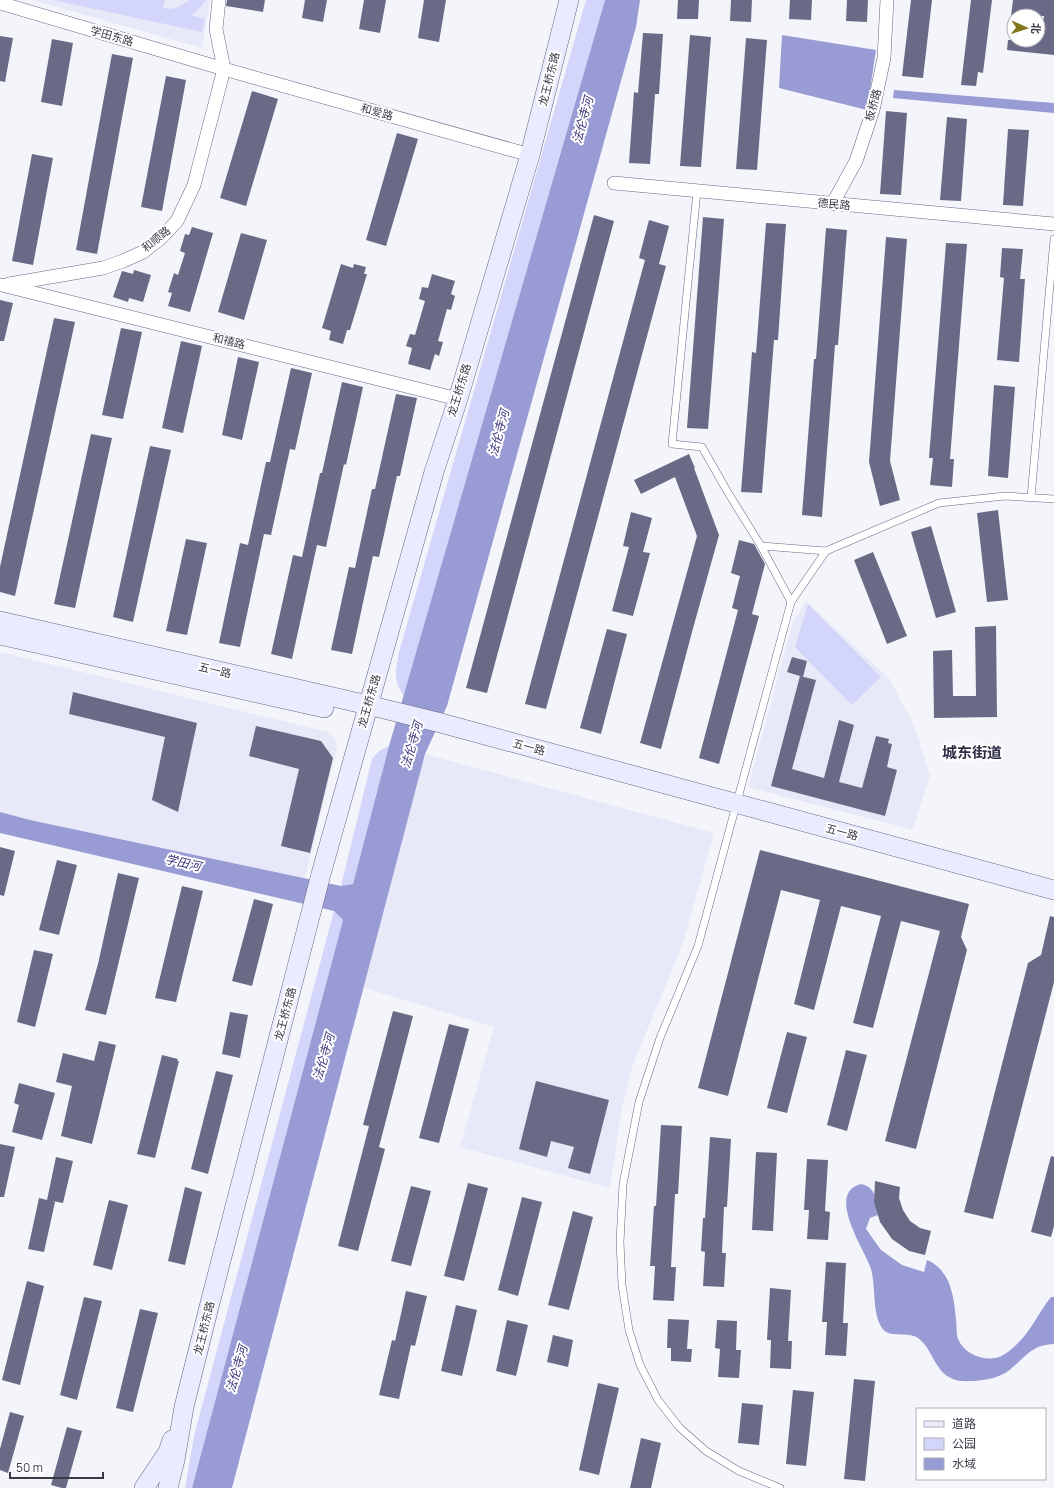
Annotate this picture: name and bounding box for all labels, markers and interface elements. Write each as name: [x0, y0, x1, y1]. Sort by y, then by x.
north arrow: [1006, 8, 1046, 48]
street label: 学田东路: [89, 22, 135, 49]
text: 北: [1029, 23, 1044, 34]
street label: 龙王桥东路: [535, 50, 562, 107]
street label: 板桥路: [861, 87, 884, 123]
water label: 法伦寺河: [568, 93, 597, 145]
street label: 和爱路: [359, 100, 395, 123]
street label: 德民路: [817, 195, 851, 212]
street label: 和顺路: [138, 222, 173, 255]
street label: 和禧路: [211, 329, 247, 352]
street label: 龙王桥东路: [443, 361, 474, 418]
water label: 法伦寺河: [484, 406, 513, 458]
street label: 五一路: [197, 658, 233, 681]
street label: 龙王桥东路: [354, 672, 383, 729]
water label: 法伦寺河: [397, 718, 427, 770]
street label: 五一路: [511, 735, 547, 758]
district label: 城东街道: [942, 742, 1002, 763]
street label: 五一路: [824, 820, 860, 843]
water label: 学田河: [164, 850, 205, 875]
street label: 龙王桥东路: [270, 985, 299, 1042]
water label: 法伦寺河: [309, 1030, 339, 1082]
street label: 龙王桥东路: [190, 1299, 217, 1356]
water label: 法伦寺河: [222, 1342, 252, 1394]
legend: [916, 1408, 1046, 1480]
text: 道路: [952, 1415, 976, 1432]
text: 公园: [952, 1435, 976, 1452]
scale bar: [10, 1454, 103, 1480]
text: 水域: [952, 1455, 976, 1472]
text: 50 m: [16, 1459, 43, 1476]

